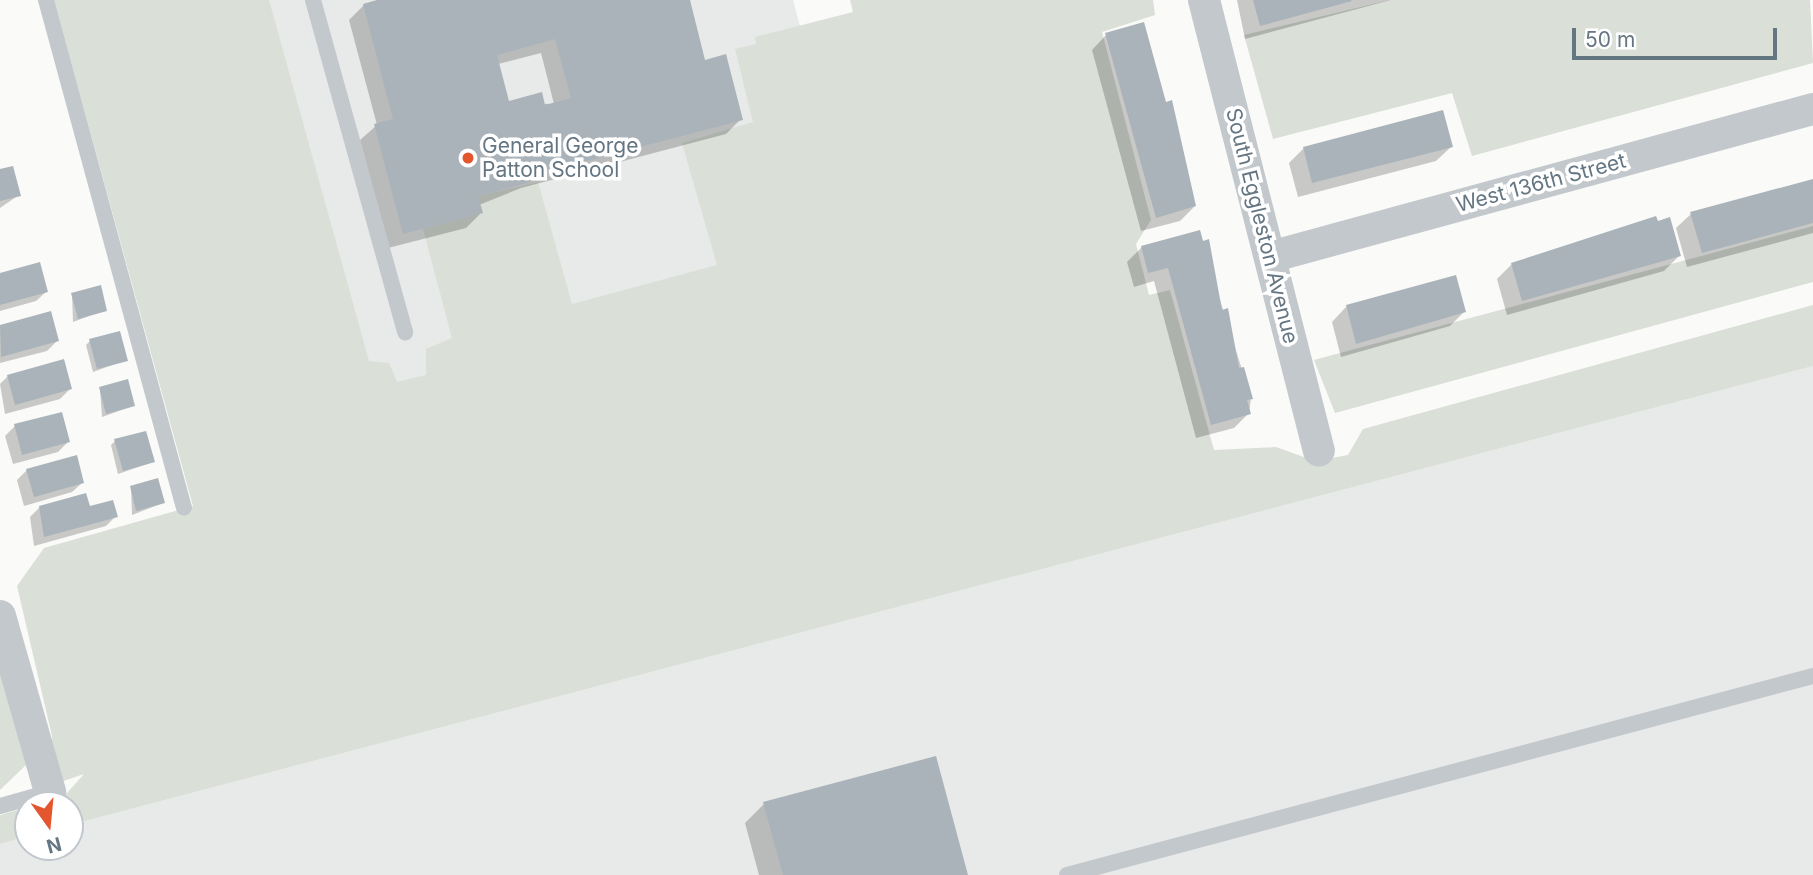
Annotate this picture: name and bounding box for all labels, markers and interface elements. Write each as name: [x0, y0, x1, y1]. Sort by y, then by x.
scale bar: [1575, 14, 1780, 58]
text: 50 m: [1585, 27, 1635, 52]
street label: South Eggleston Avenue: [1221, 106, 1303, 346]
place label: General George Patton School: [482, 133, 638, 183]
street label: West 136th Street: [1453, 148, 1629, 218]
marker: General George Patton School: [460, 150, 476, 166]
north arrow: [14, 791, 84, 861]
text: N: [44, 832, 64, 858]

